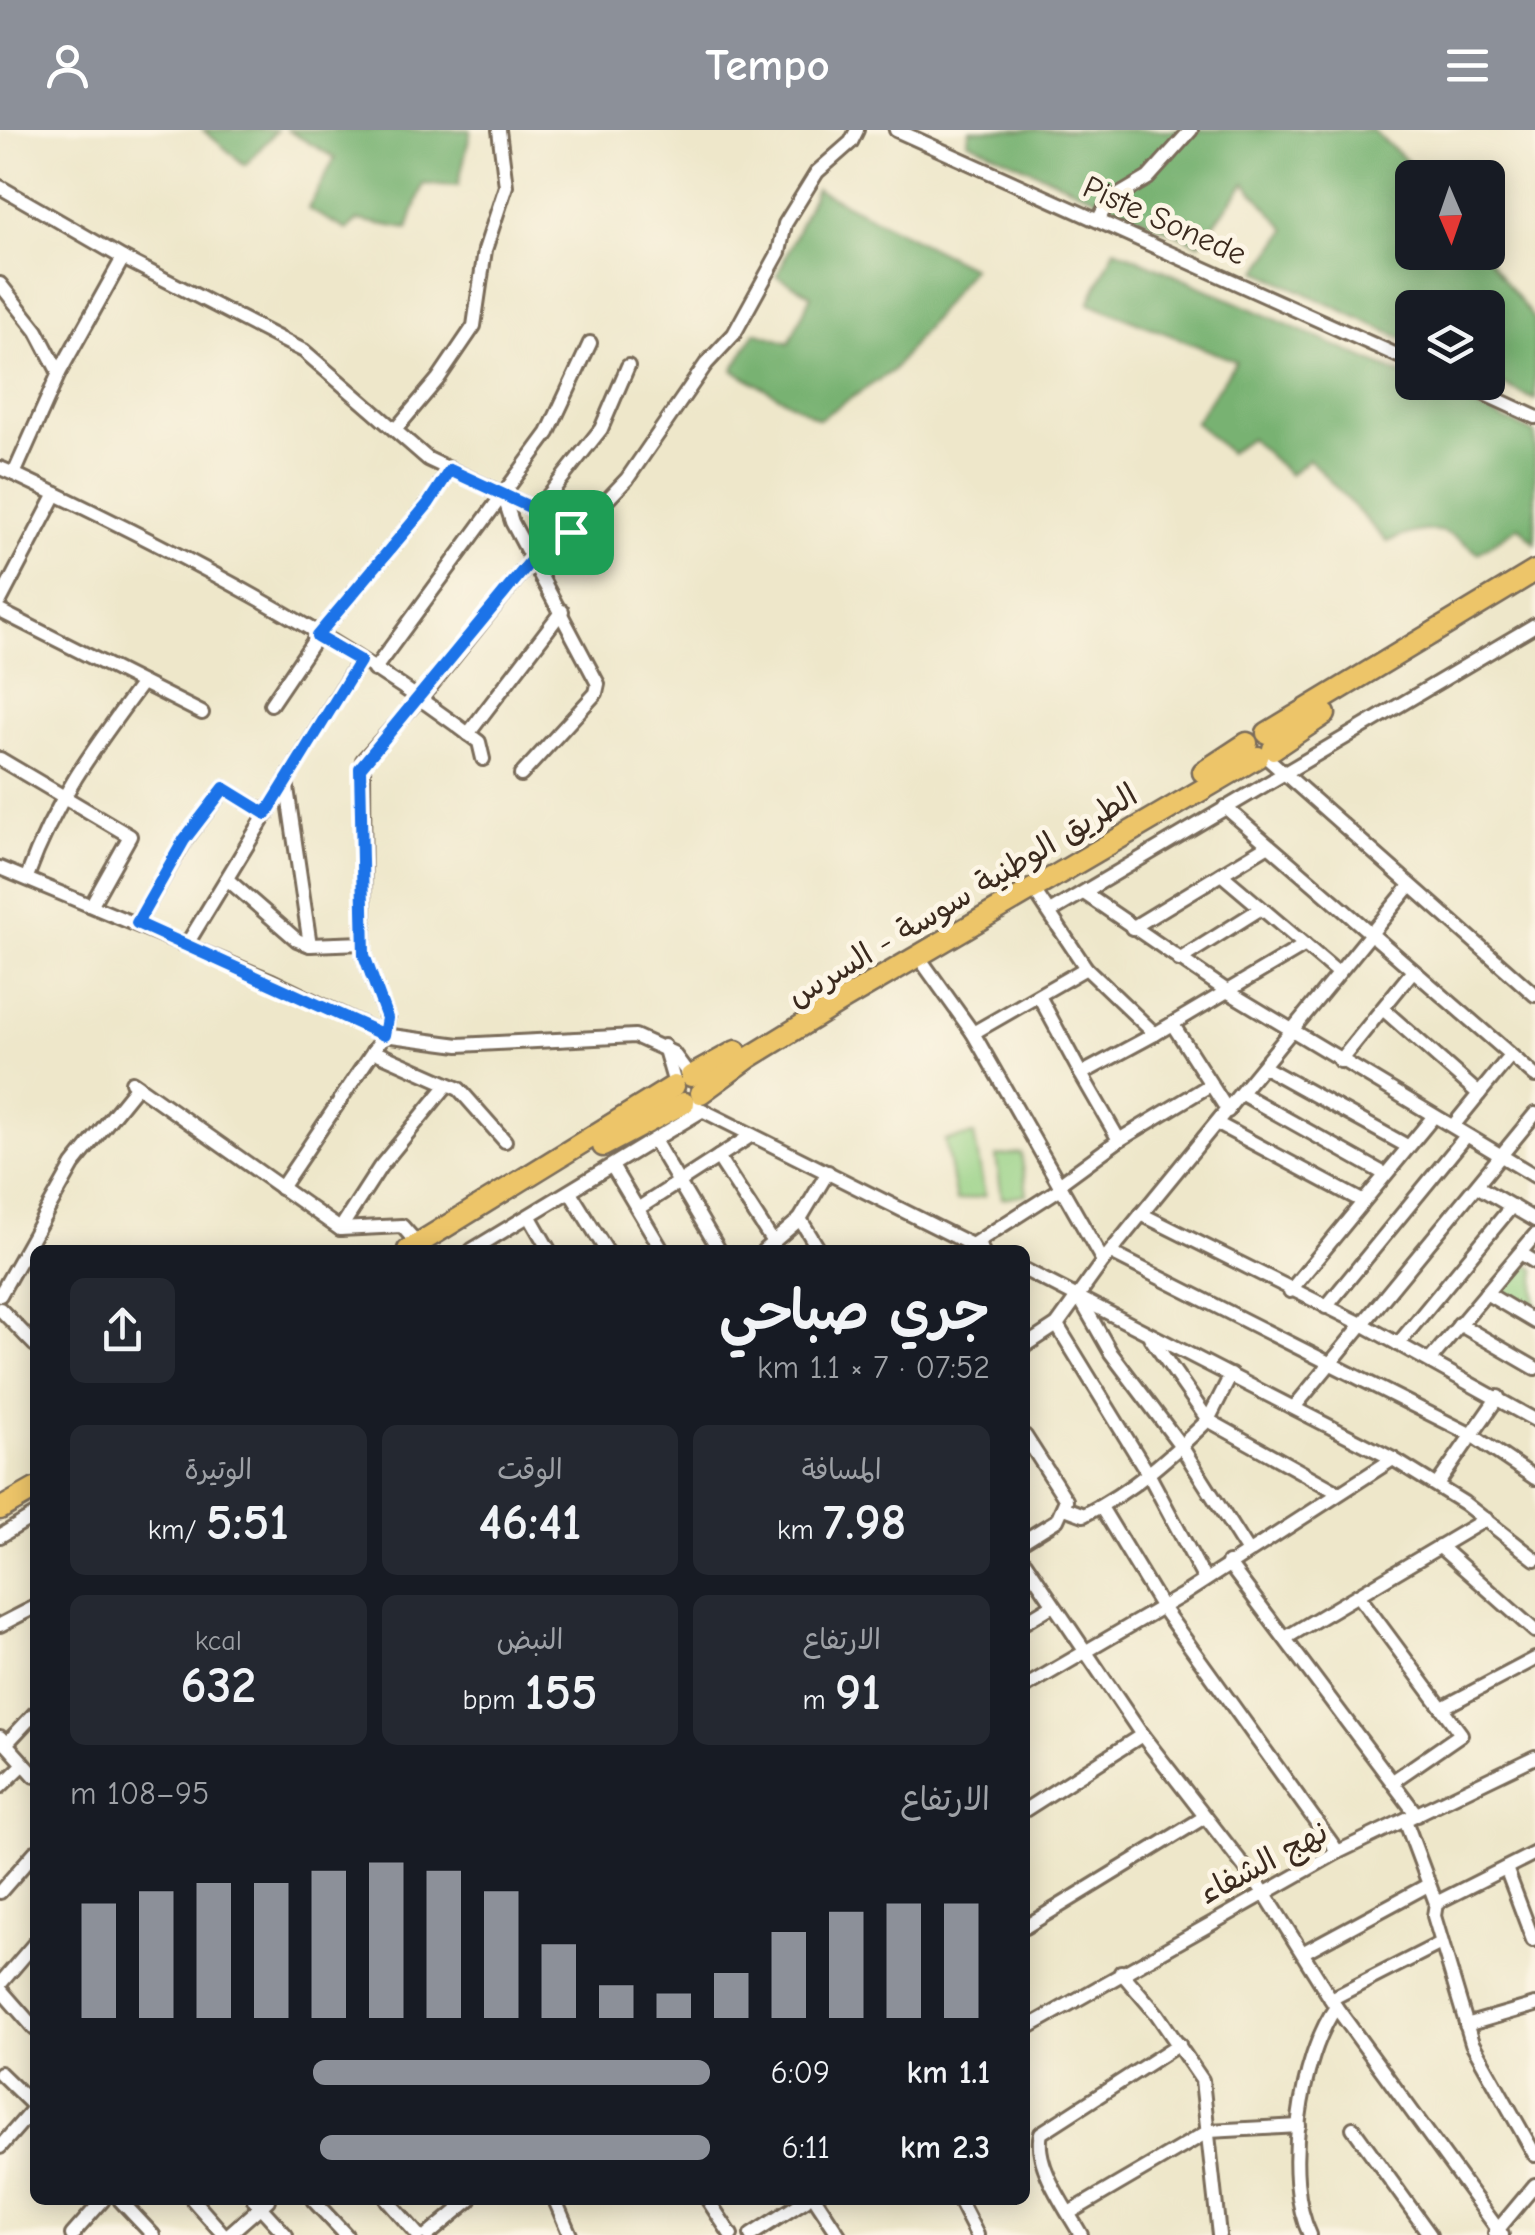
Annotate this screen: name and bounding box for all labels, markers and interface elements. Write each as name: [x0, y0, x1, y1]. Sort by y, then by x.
icon: person: [40, 38, 95, 93]
icon: menu: [1440, 38, 1495, 93]
text: Tempo: [705, 39, 830, 91]
north arrow: [1395, 160, 1505, 270]
map controls: [1395, 160, 1505, 400]
street label: Piste Sonede: [1077, 168, 1252, 273]
button: layers: [1395, 290, 1505, 400]
pin: [529, 490, 614, 575]
icon: arrive: [544, 505, 599, 560]
street label: الطريق الوطنية سوسة - السرس: [781, 776, 1144, 1015]
button: share: [70, 1278, 175, 1383]
text: جري صباحي: [719, 1279, 990, 1343]
text: 07:52 · 7 × 1.1 km: [757, 1349, 990, 1386]
text: الوتيرة: [185, 1454, 252, 1486]
text: الوقت: [497, 1454, 563, 1486]
text: المسافة: [802, 1454, 882, 1486]
text: 5:51: [206, 1494, 289, 1552]
text: 46:41: [478, 1494, 582, 1552]
text: 7.98: [823, 1494, 906, 1552]
text: /km: [148, 1514, 206, 1546]
text: km: [777, 1514, 823, 1546]
text: النبض: [497, 1624, 563, 1656]
text: الارتفاع: [802, 1624, 881, 1656]
text: kcal: [195, 1625, 242, 1657]
text: 632: [180, 1657, 256, 1715]
text: 155: [525, 1664, 598, 1722]
text: 91: [835, 1664, 881, 1722]
text: bpm: [462, 1684, 525, 1716]
text: m: [803, 1684, 835, 1716]
text: 95–108 m: [70, 1775, 209, 1812]
text: الارتفاع: [900, 1781, 990, 1818]
street label: نهج الشفاء: [1192, 1813, 1336, 1915]
text: 6:09: [770, 2054, 830, 2091]
text: 1.1 km: [907, 2054, 990, 2091]
text: 6:11: [782, 2129, 830, 2166]
text: 2.3 km: [900, 2129, 990, 2166]

